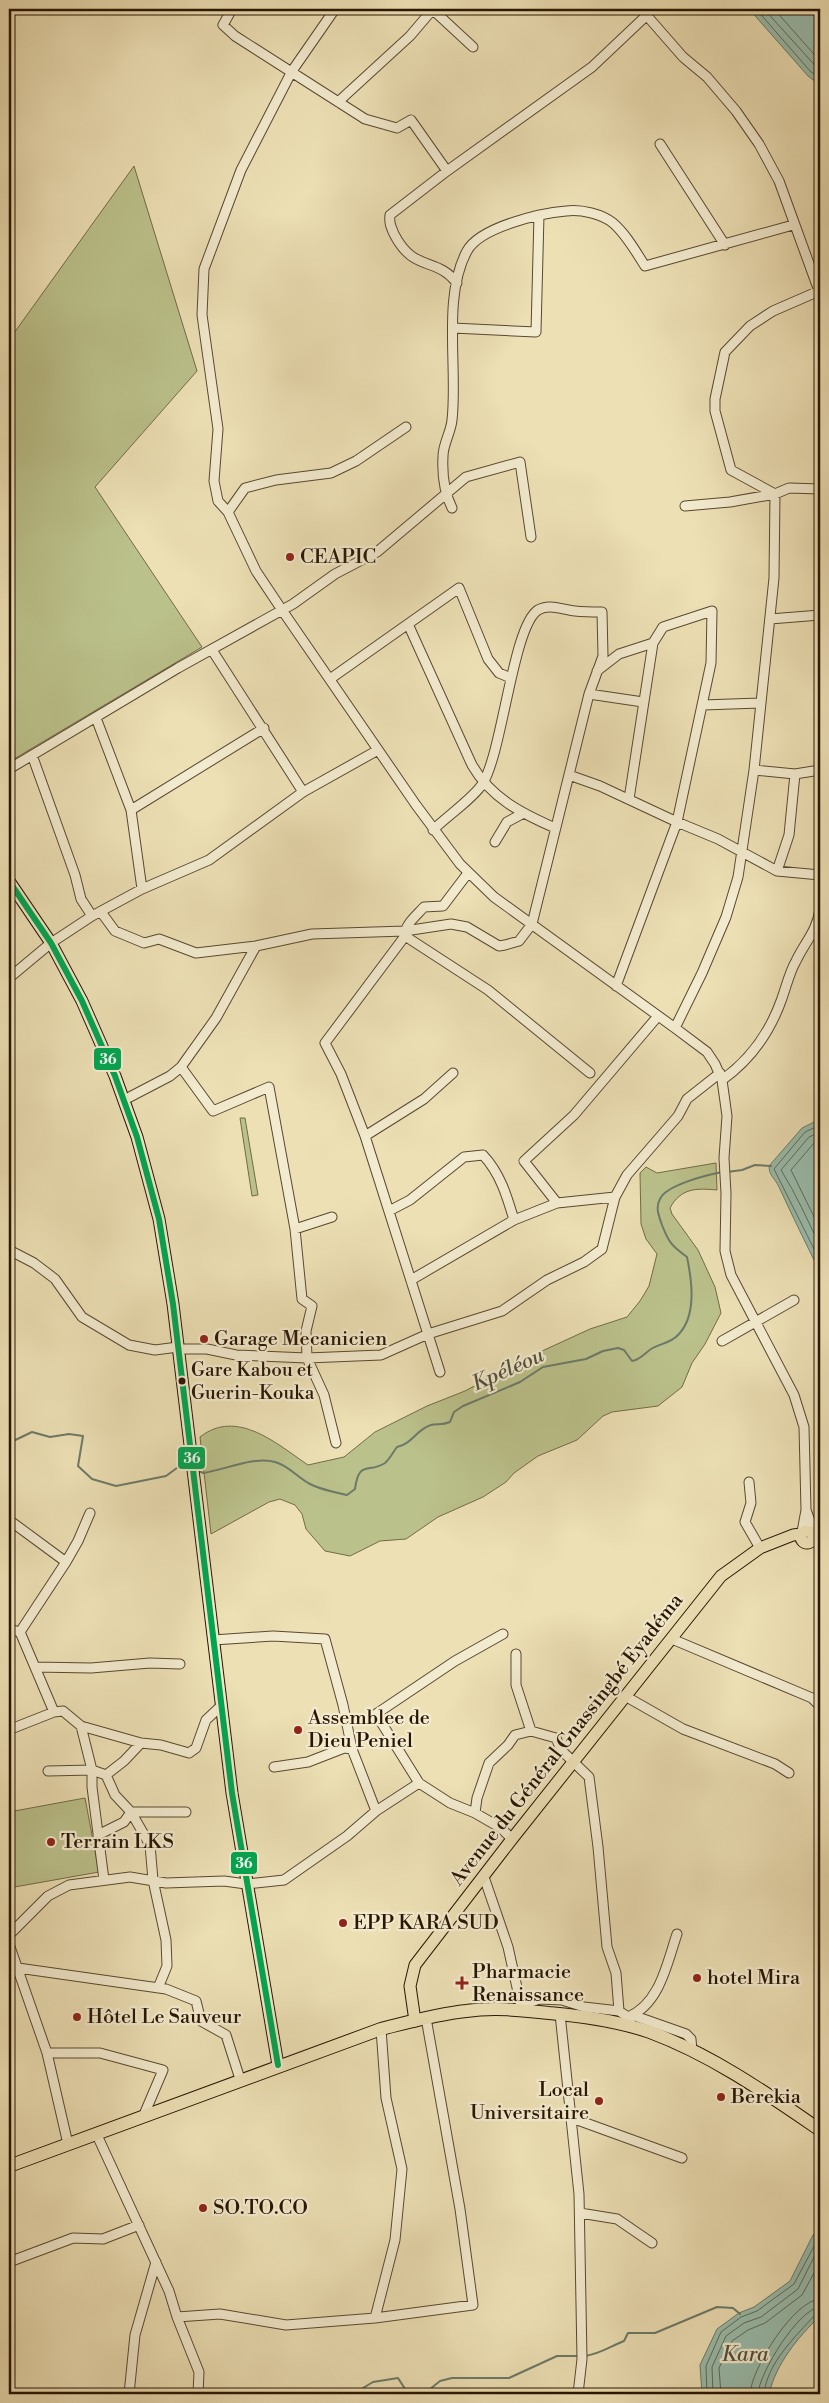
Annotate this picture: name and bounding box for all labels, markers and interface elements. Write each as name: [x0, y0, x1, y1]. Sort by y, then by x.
place label: CEAPIC: [300, 545, 376, 570]
marker: CEAPIC: [284, 551, 296, 563]
line badge: 36: [93, 1047, 122, 1071]
text: 36: [99, 1051, 117, 1069]
place label: Garage Mecanicien: [214, 1327, 387, 1352]
marker: Garage Mecanicien: [198, 1333, 210, 1345]
water label: Kpéléou: [468, 1343, 548, 1397]
place label: Gare Kabou et Guerin-Kouka: [191, 1358, 315, 1405]
marker: Gare Kabou et Guerin-Kouka: [177, 1376, 187, 1386]
line badge: 36: [177, 1446, 206, 1470]
text: 36: [183, 1450, 201, 1468]
street label: Avenue du Général Gnassingbé Eyadéma: [444, 1588, 689, 1892]
place label: Assemblee de Dieu Peniel: [307, 1706, 430, 1754]
marker: Assemblee de Dieu Peniel: [292, 1724, 304, 1736]
place label: Terrain LKS: [61, 1830, 174, 1855]
marker: Terrain LKS: [45, 1836, 57, 1848]
line badge: 36: [230, 1851, 258, 1875]
text: 36: [235, 1855, 253, 1873]
place label: EPP KARA SUD: [353, 1911, 499, 1936]
marker: EPP KARA SUD: [337, 1917, 349, 1929]
place label: Pharmacie Renaissance: [472, 1960, 584, 2008]
place label: hotel Mira: [707, 1966, 801, 1991]
marker: hotel Mira: [691, 1972, 703, 1984]
marker: Pharmacie Renaissance: [456, 1977, 468, 1989]
place label: Hôtel Le Sauveur: [87, 2005, 242, 2030]
marker: Hôtel Le Sauveur: [71, 2011, 83, 2023]
place label: Local Universitaire: [470, 2078, 589, 2126]
place label: Berekia: [730, 2085, 802, 2110]
marker: Berekia: [715, 2091, 727, 2103]
marker: Local Universitaire: [593, 2095, 605, 2107]
place label: SO.TO.CO: [213, 2196, 308, 2221]
marker: SO.TO.CO: [197, 2202, 209, 2214]
water label: Kara: [722, 2342, 769, 2368]

